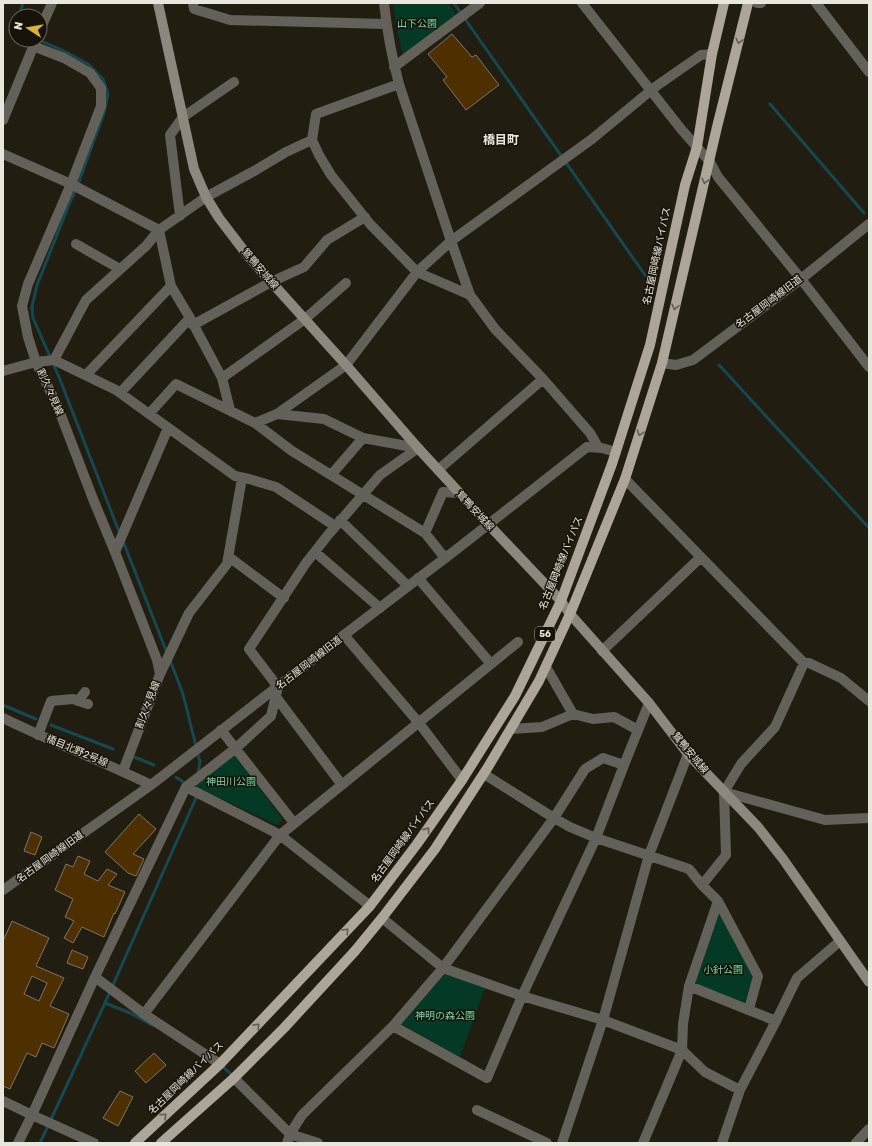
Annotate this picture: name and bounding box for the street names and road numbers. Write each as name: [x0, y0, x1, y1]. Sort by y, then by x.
street label: 名古屋岡崎線バイパス: [641, 206, 673, 306]
street label: 鴛鴨安城線: [239, 246, 281, 292]
street label: 名古屋岡崎線旧道: [733, 273, 805, 331]
street label: 割久々見線: [34, 367, 66, 417]
street label: 鴛鴨安城線: [454, 489, 496, 533]
street label: 名古屋岡崎線バイパス: [537, 514, 585, 612]
road number: 56: [535, 627, 555, 641]
street label: 名古屋岡崎線旧道: [274, 634, 344, 692]
street label: 割久々見線: [133, 680, 163, 730]
street label: 鴛鴨安城線: [669, 730, 711, 776]
street label: 橋目北野2号線: [44, 733, 110, 769]
street label: 名古屋岡崎線バイパス: [369, 797, 437, 885]
street label: 名古屋岡崎線旧道: [14, 829, 86, 885]
street label: 名古屋岡崎線バイパス: [146, 1039, 226, 1117]

